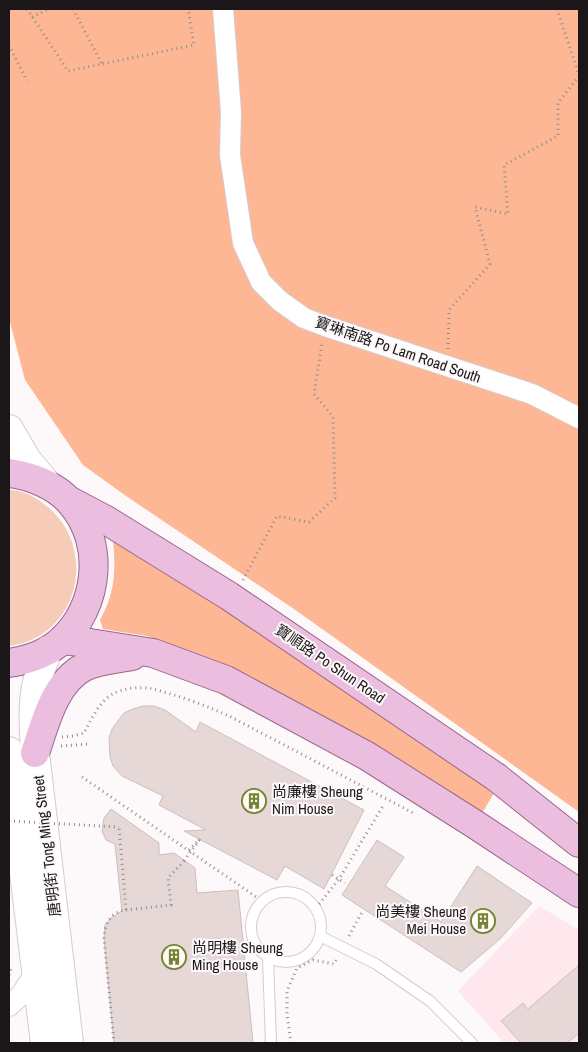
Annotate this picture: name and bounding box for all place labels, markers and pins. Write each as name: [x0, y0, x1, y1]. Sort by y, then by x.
place label: 尚廉樓 Sheung Nim House: [272, 781, 363, 819]
building icon: 尚廉樓 Sheung Nim House: [241, 788, 267, 814]
place label: 尚美樓 Sheung Mei House: [375, 901, 466, 939]
building icon: 尚美樓 Sheung Mei House: [470, 908, 496, 934]
place label: 尚明樓 Sheung Ming House: [192, 937, 283, 975]
building icon: 尚明樓 Sheung Ming House: [161, 944, 187, 970]

